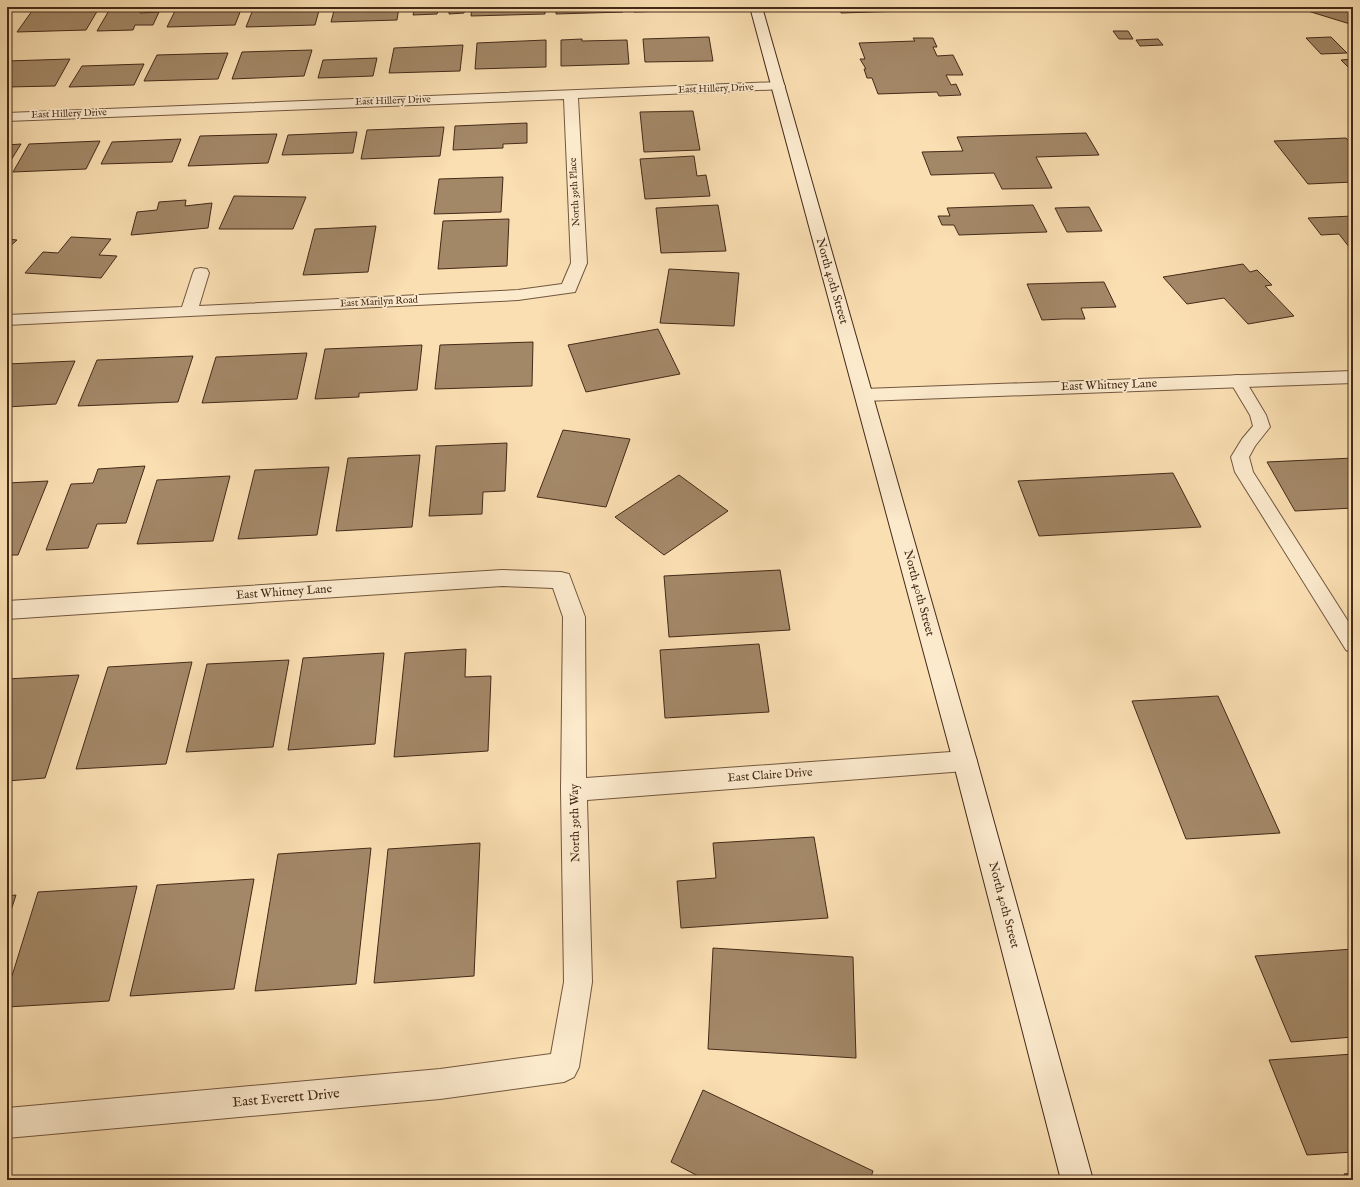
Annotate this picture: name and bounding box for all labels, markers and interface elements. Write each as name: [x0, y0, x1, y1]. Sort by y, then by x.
street label: East Hillery Drive: [678, 81, 754, 97]
street label: East Hillery Drive: [355, 93, 431, 109]
street label: East Hillery Drive: [31, 106, 107, 122]
street label: North 39th Place: [567, 157, 583, 227]
street label: North 40th Street: [813, 236, 851, 326]
street label: East Marilyn Road: [340, 293, 419, 311]
street label: East Whitney Lane: [1061, 376, 1158, 394]
street label: North 40th Street: [900, 548, 938, 638]
street label: East Whitney Lane: [236, 581, 333, 603]
street label: East Claire Drive: [727, 765, 814, 785]
street label: North 39th Way: [567, 784, 583, 862]
street label: North 40th Street: [985, 860, 1023, 950]
street label: East Everett Drive: [232, 1084, 341, 1112]

